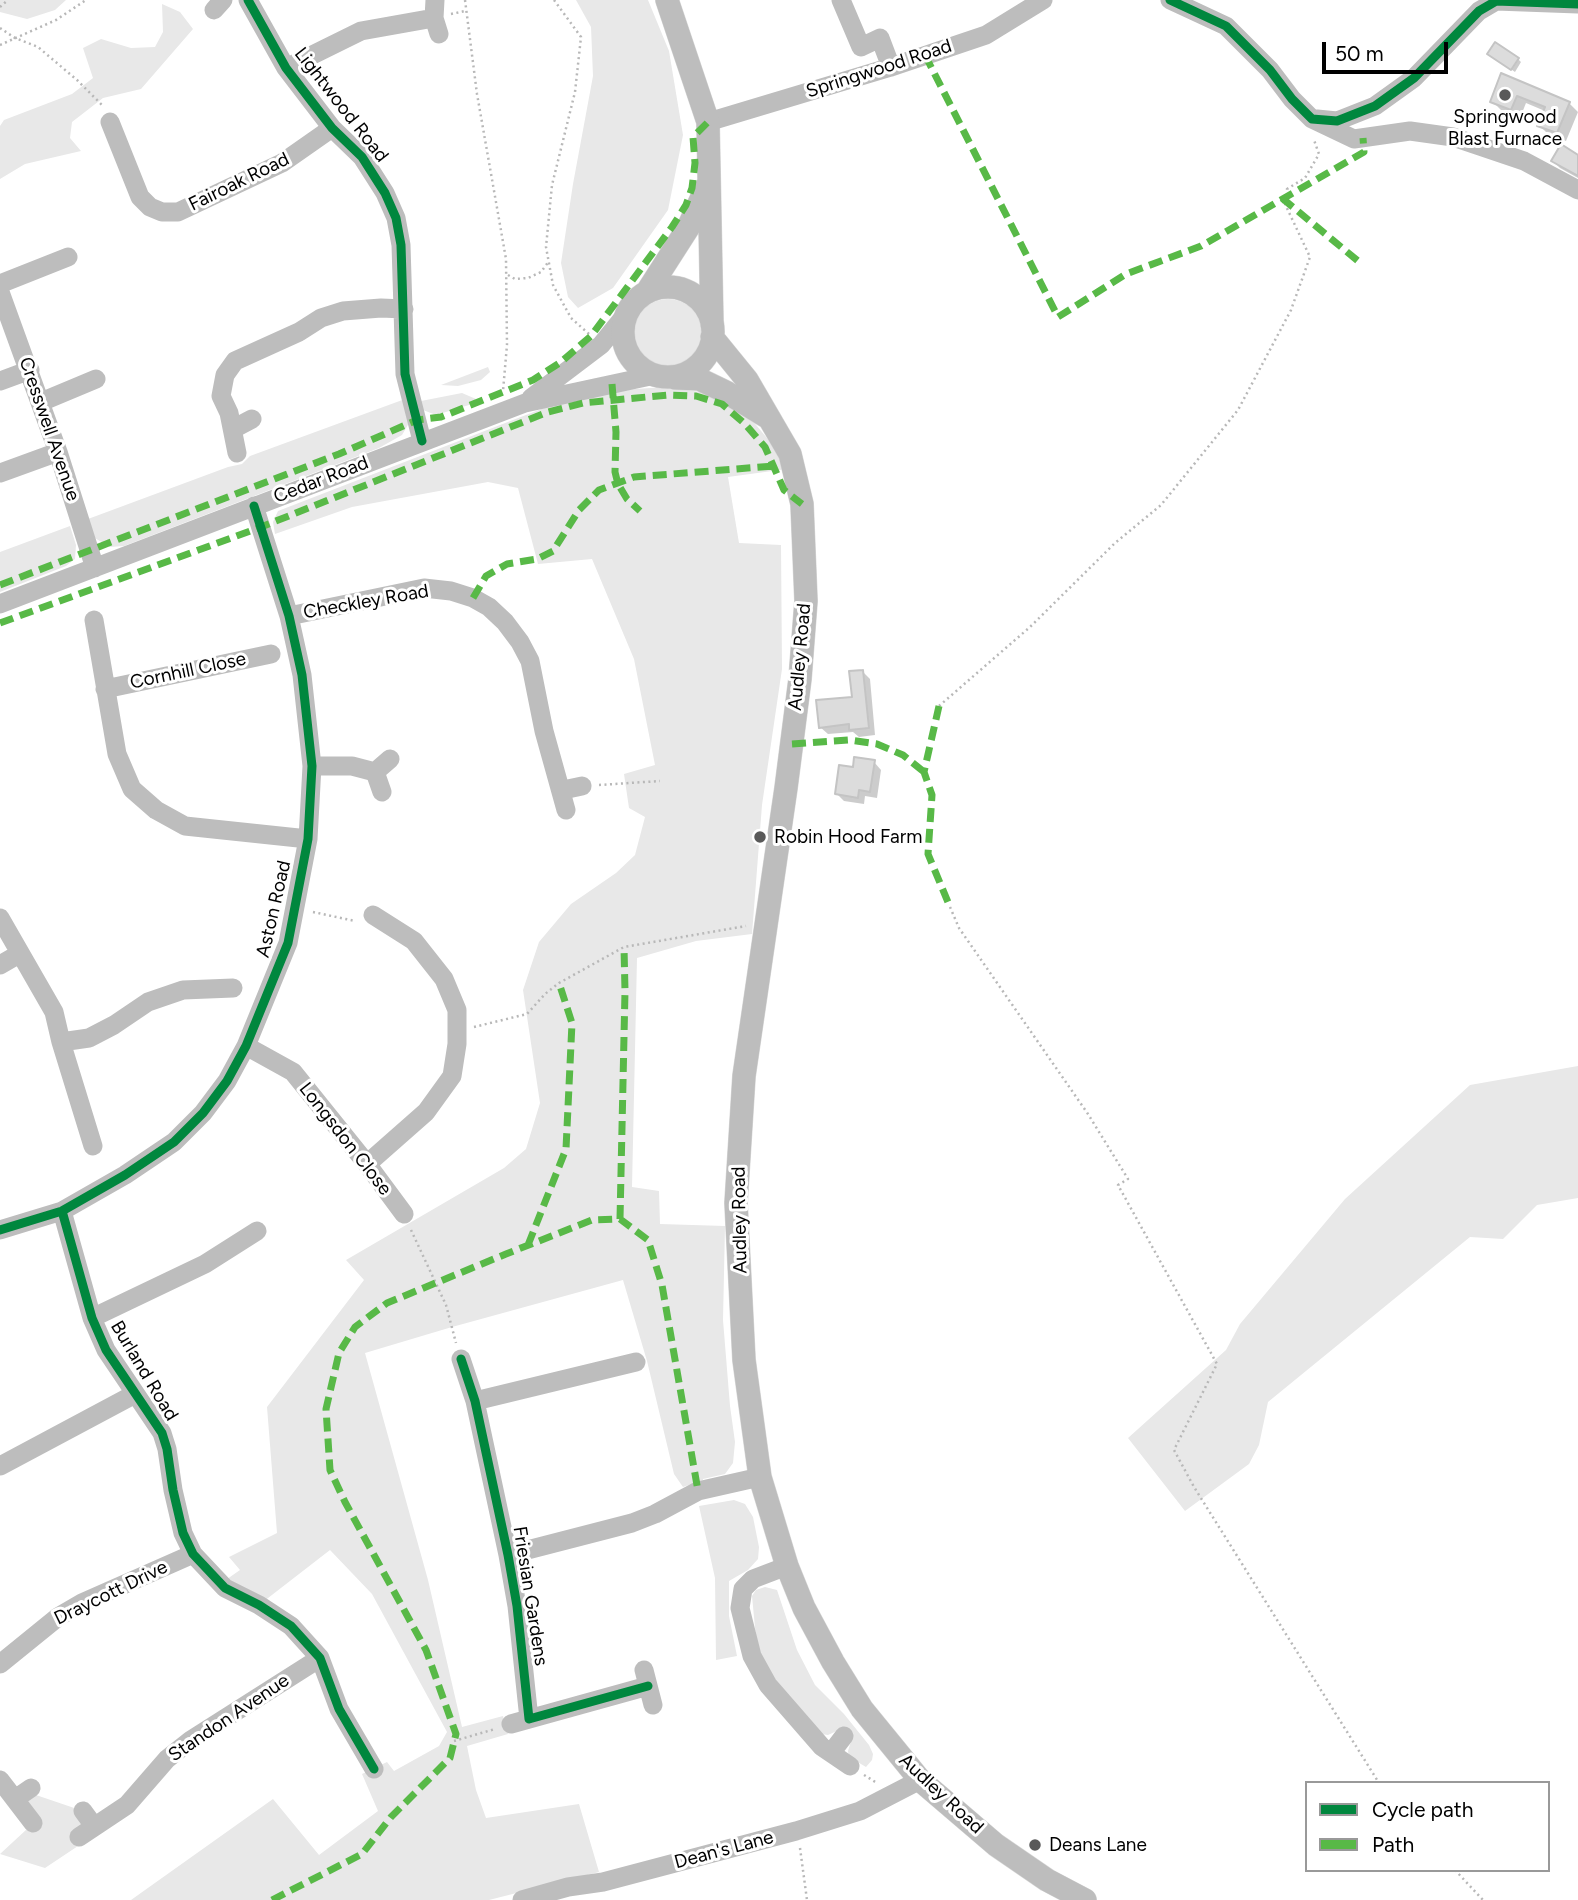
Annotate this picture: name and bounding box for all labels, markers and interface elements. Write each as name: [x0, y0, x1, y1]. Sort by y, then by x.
scale bar: [1326, 28, 1452, 72]
street label: Springwood Road: [803, 35, 955, 103]
text: 50 m: [1335, 41, 1384, 66]
street label: Lightwood Road: [289, 43, 393, 167]
marker: Springwood Blast Furnace: [1497, 87, 1513, 103]
place label: Springwood Blast Furnace: [1448, 106, 1562, 150]
street label: Fairoak Road: [185, 148, 293, 216]
street label: Cresswell Avenue: [14, 354, 84, 504]
street label: Cedar Road: [270, 451, 372, 509]
street label: Checkley Road: [302, 580, 430, 624]
street label: Audley Road: [784, 603, 816, 711]
street label: Cornhill Close: [128, 648, 248, 694]
place label: Robin Hood Farm: [774, 826, 922, 848]
marker: Robin Hood Farm: [752, 829, 768, 845]
street label: Aston Road: [252, 858, 296, 960]
street label: Longsdon Close: [294, 1078, 396, 1200]
street label: Audley Road: [728, 1166, 752, 1274]
street label: Burland Road: [105, 1317, 183, 1425]
street label: Friesian Gardens: [508, 1525, 552, 1667]
street label: Draycott Drive: [51, 1556, 171, 1630]
street label: Standon Avenue: [164, 1669, 294, 1767]
street label: Audley Road: [894, 1749, 988, 1839]
legend: [1305, 1781, 1550, 1872]
text: Cycle path: [1372, 1797, 1473, 1822]
street label: Dean's Lane: [672, 1826, 776, 1874]
text: Path: [1372, 1832, 1414, 1857]
place label: Deans Lane: [1049, 1834, 1147, 1856]
marker: Deans Lane: [1027, 1837, 1043, 1853]

